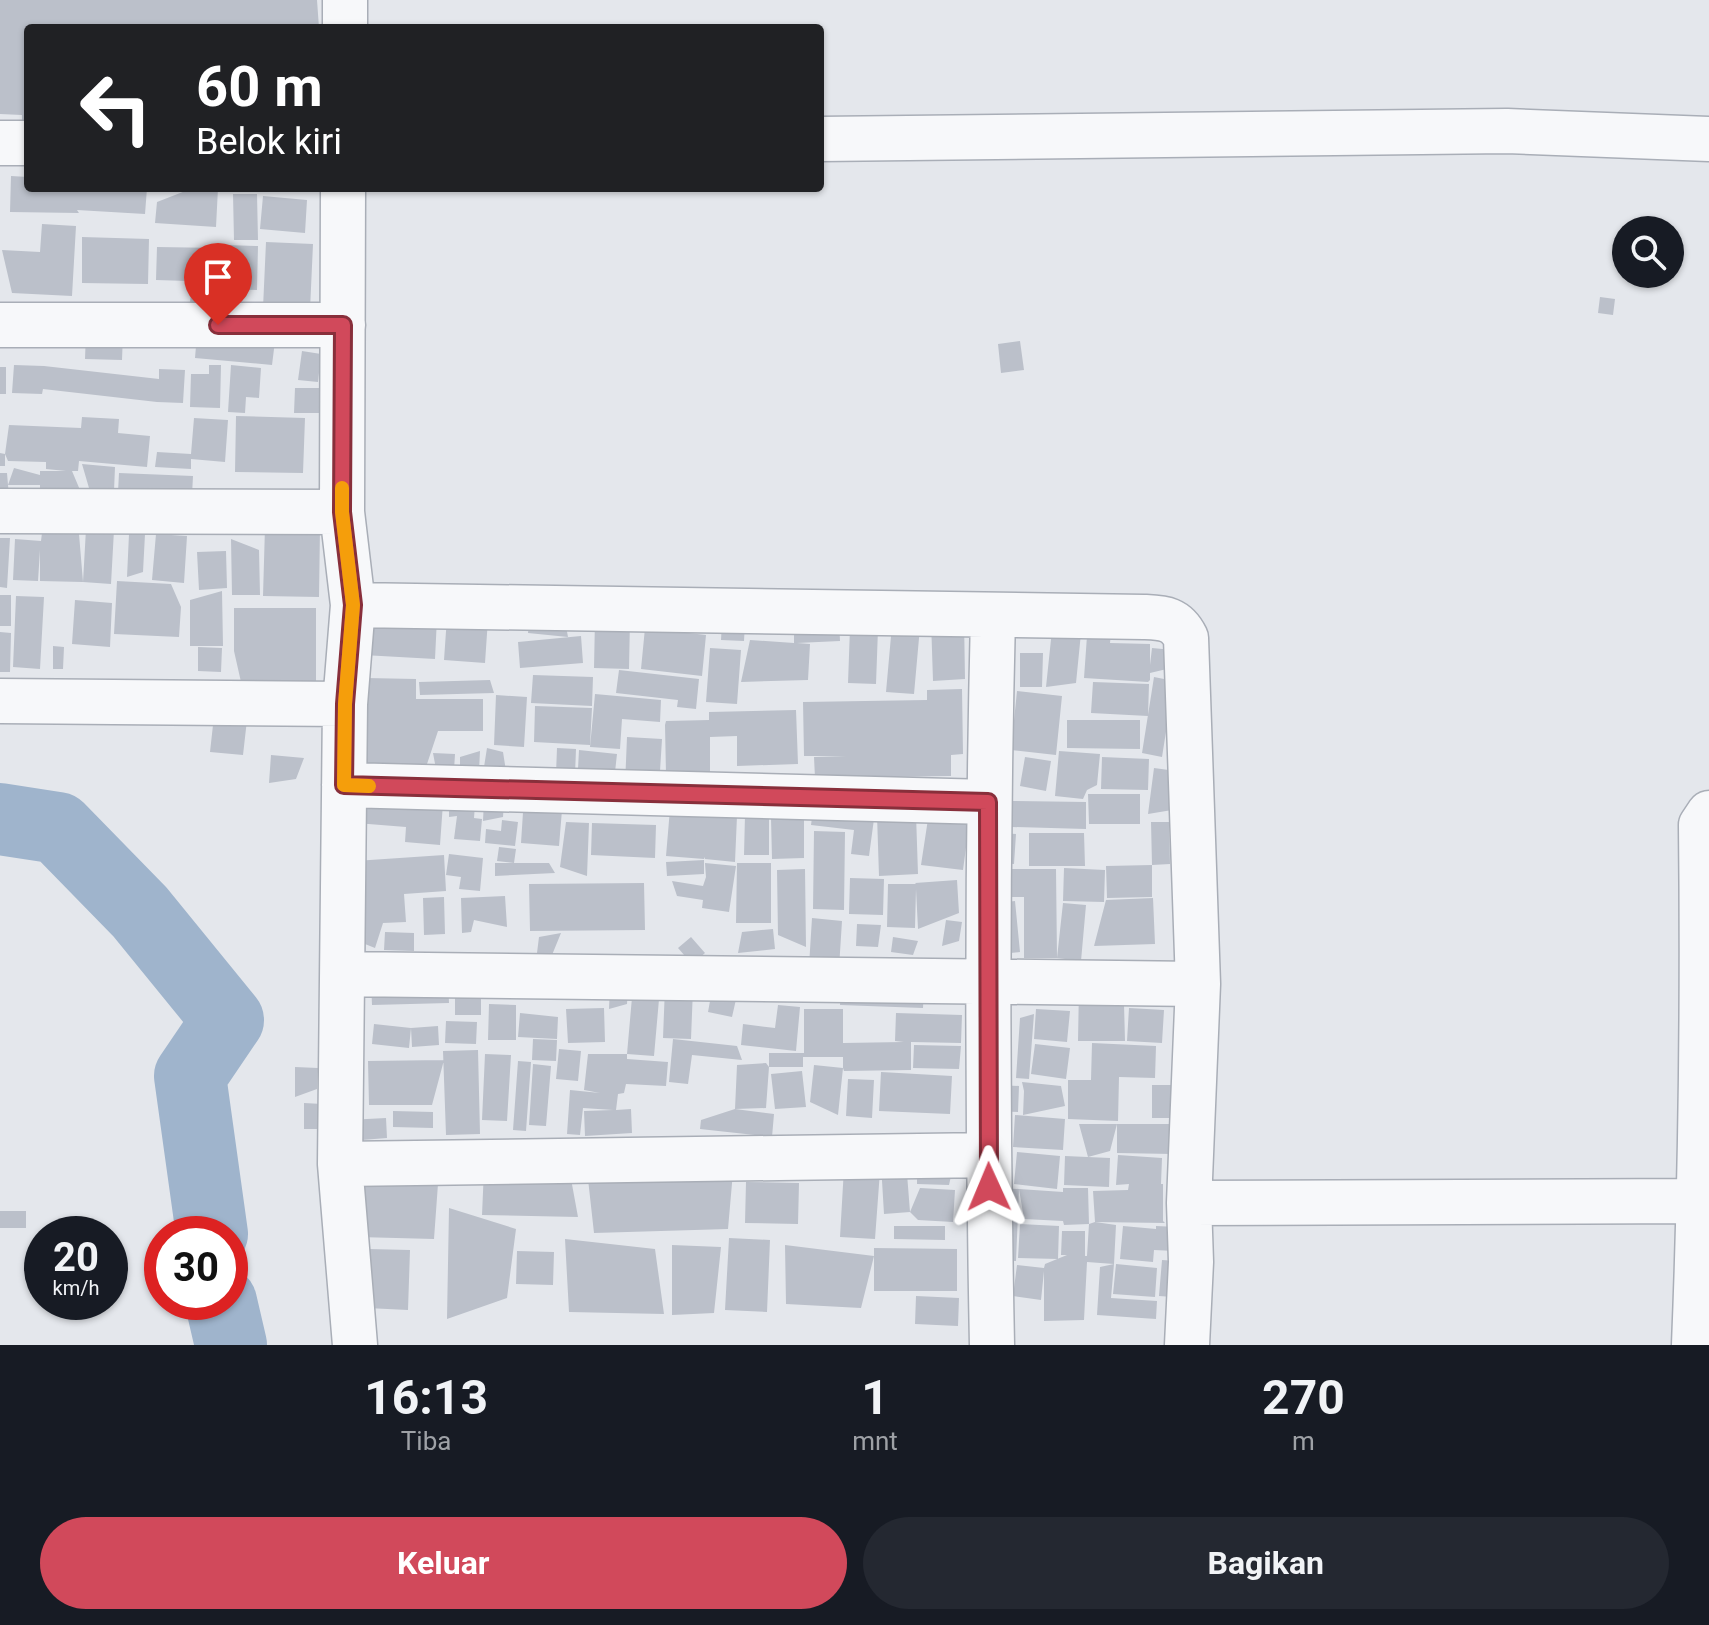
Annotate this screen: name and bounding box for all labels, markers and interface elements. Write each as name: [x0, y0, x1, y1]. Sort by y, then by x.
text: 60 m: [196, 54, 323, 120]
icon: left: [64, 56, 168, 160]
text: Belok kiri: [196, 121, 342, 163]
map controls: [1612, 216, 1684, 288]
button: search: [1612, 216, 1684, 288]
pin: [184, 243, 252, 325]
icon: arrive: [196, 255, 240, 299]
position arrow: [947, 1145, 1031, 1229]
speed limit sign: 30: [144, 1216, 248, 1320]
text: 20: [53, 1234, 99, 1281]
text: km/h: [53, 1276, 99, 1300]
text: 16:13: [364, 1369, 488, 1426]
text: 1: [861, 1369, 889, 1426]
text: 270: [1262, 1369, 1345, 1426]
text: Tiba: [401, 1426, 451, 1456]
text: mnt: [852, 1426, 898, 1456]
text: m: [1292, 1426, 1315, 1456]
button: Keluar: [40, 1517, 847, 1609]
button: Bagikan: [863, 1517, 1669, 1609]

